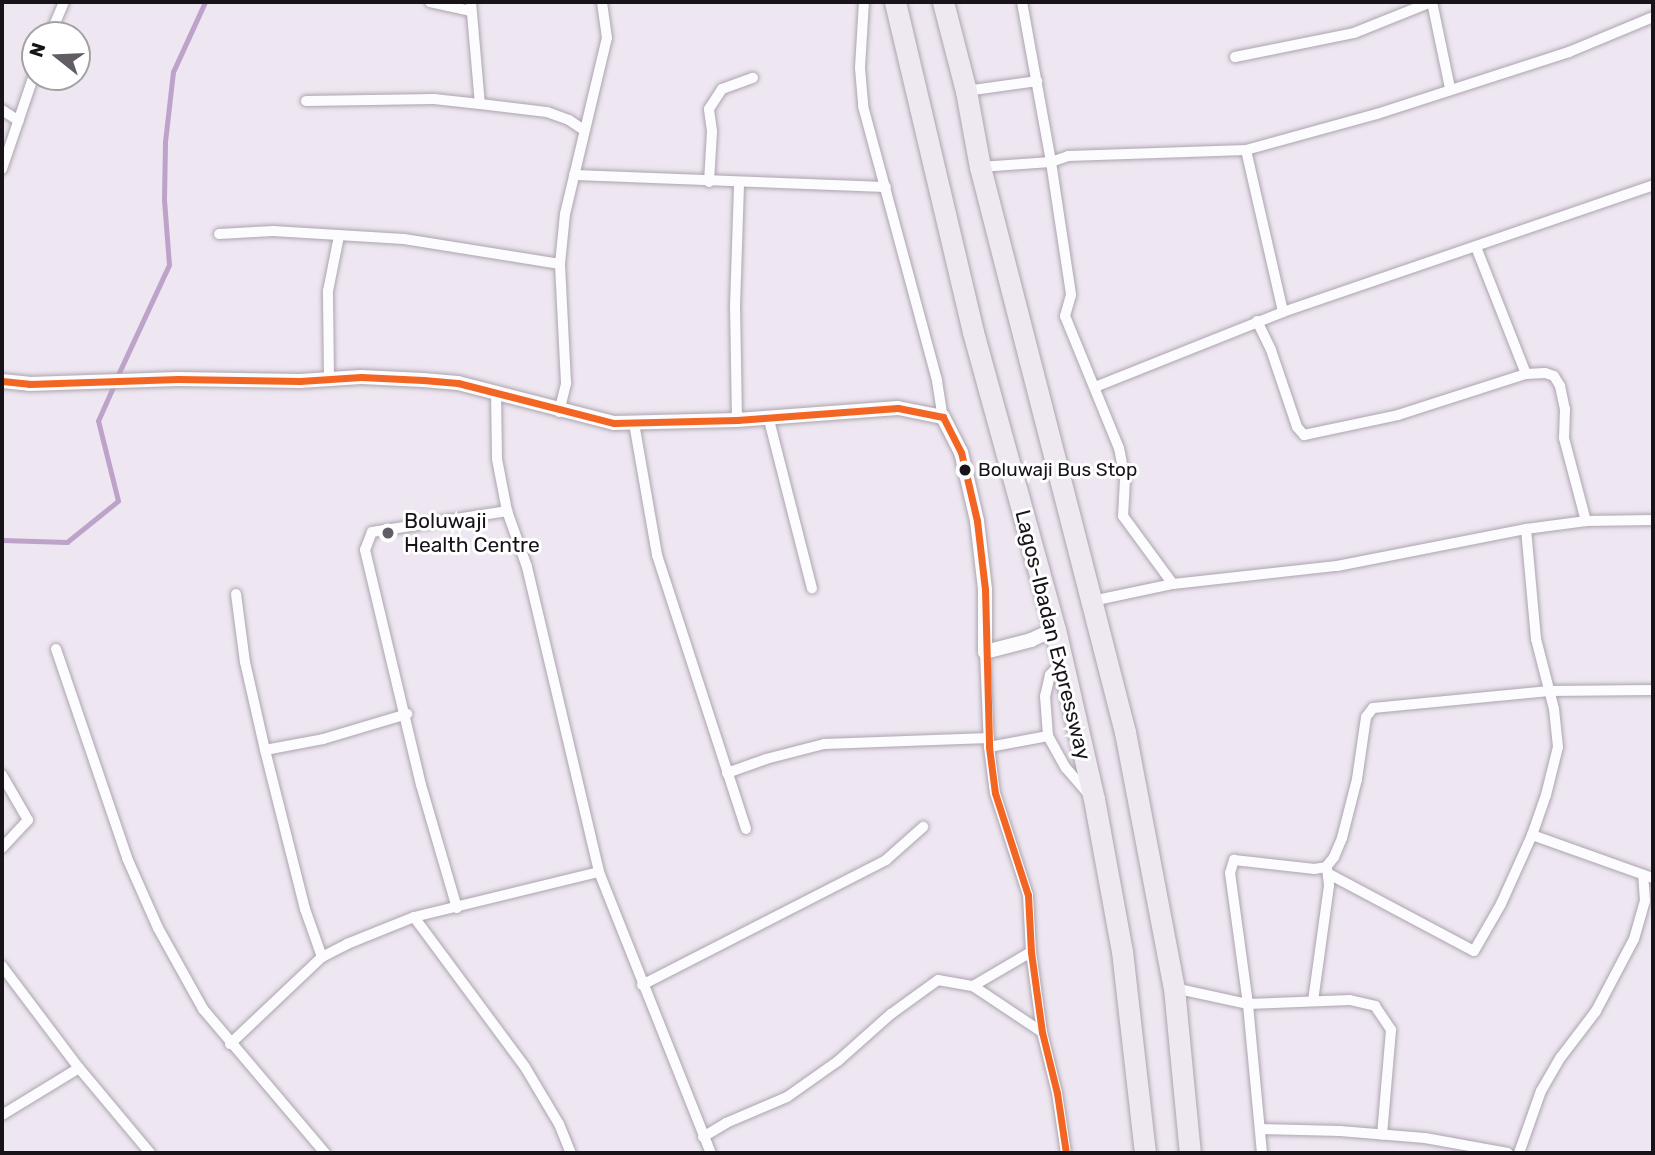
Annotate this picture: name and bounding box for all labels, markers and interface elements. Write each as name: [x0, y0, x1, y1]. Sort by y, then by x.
north arrow: [21, 21, 91, 91]
text: N: [24, 40, 51, 60]
place label: Boluwaji Bus Stop: [978, 459, 1137, 481]
marker: Boluwaji Bus Stop: [958, 463, 972, 477]
street label: Lagos-Ibadan Expressway: [1010, 507, 1096, 763]
place label: Boluwaji Health Centre: [404, 508, 540, 558]
marker: Boluwaji Health Centre: [378, 523, 398, 543]

